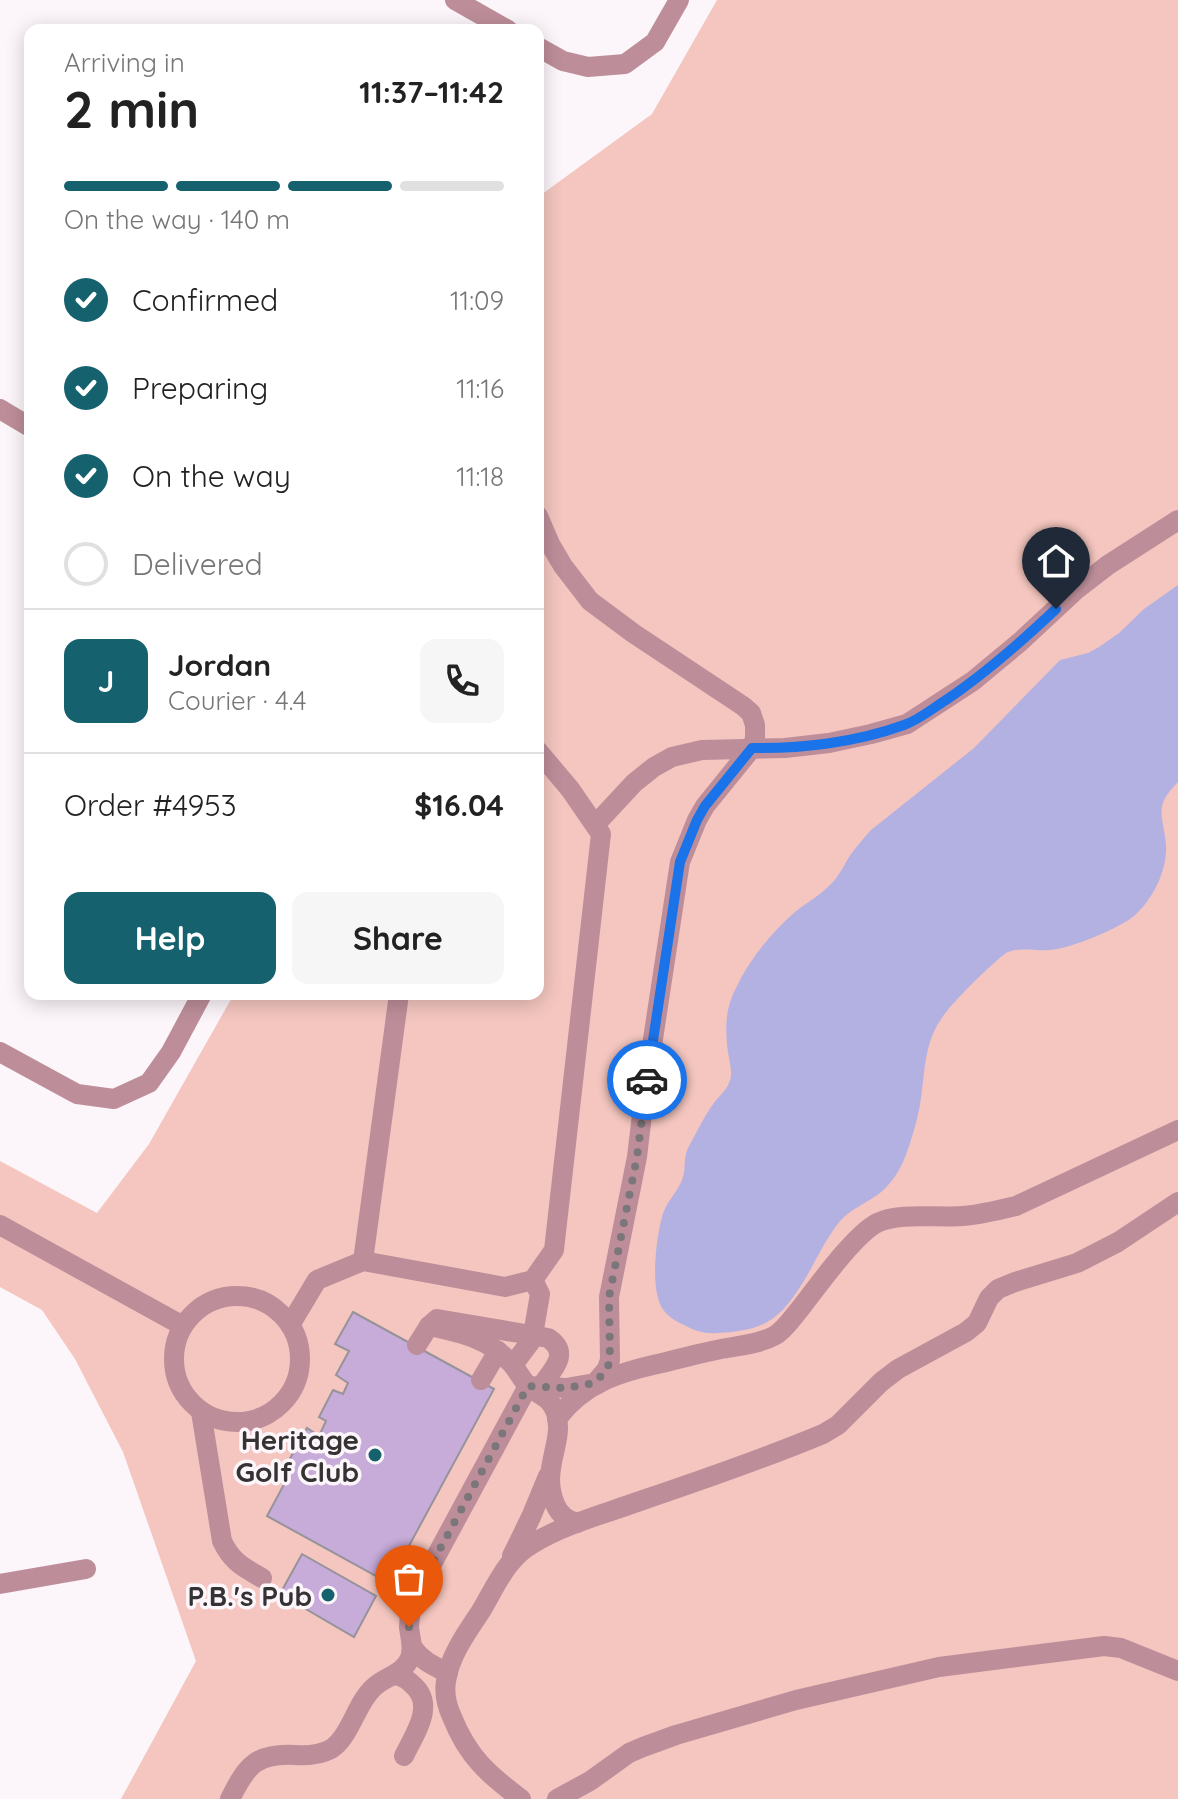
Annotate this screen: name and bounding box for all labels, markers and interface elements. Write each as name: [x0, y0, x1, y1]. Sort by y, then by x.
text: Arriving in: [64, 46, 185, 79]
text: 11:37–11:42: [359, 73, 504, 111]
text: 2 min: [64, 76, 199, 141]
text: On the way · 140 m: [64, 203, 290, 236]
icon: check: [64, 278, 108, 322]
text: Confirmed: [132, 281, 278, 319]
text: 11:09: [450, 284, 504, 317]
icon: check: [64, 366, 108, 410]
text: Preparing: [132, 369, 268, 407]
text: 11:16: [456, 372, 504, 405]
icon: check: [64, 454, 108, 498]
text: On the way: [132, 457, 291, 495]
text: 11:18: [456, 460, 504, 493]
pin: [1022, 527, 1090, 609]
icon: home: [1034, 539, 1078, 583]
text: Delivered: [132, 545, 263, 583]
button: phone: [420, 639, 504, 723]
text: Jordan: [168, 646, 271, 684]
text: J: [98, 662, 114, 700]
text: Courier · 4.4: [168, 684, 306, 717]
text: Order #4953: [64, 786, 236, 824]
text: $16.04: [414, 786, 504, 824]
button: Help: [64, 892, 276, 984]
button: Share: [292, 892, 504, 984]
courier: [607, 1040, 687, 1120]
icon: car: [625, 1058, 669, 1102]
place label: Heritage Golf Club: [235, 1422, 359, 1489]
marker: Heritage Golf Club: [366, 1446, 384, 1464]
pin: [375, 1545, 443, 1627]
icon: bag: [387, 1557, 431, 1601]
place label: P.B.'s Pub: [188, 1578, 312, 1613]
marker: P.B.'s Pub: [319, 1586, 337, 1604]

